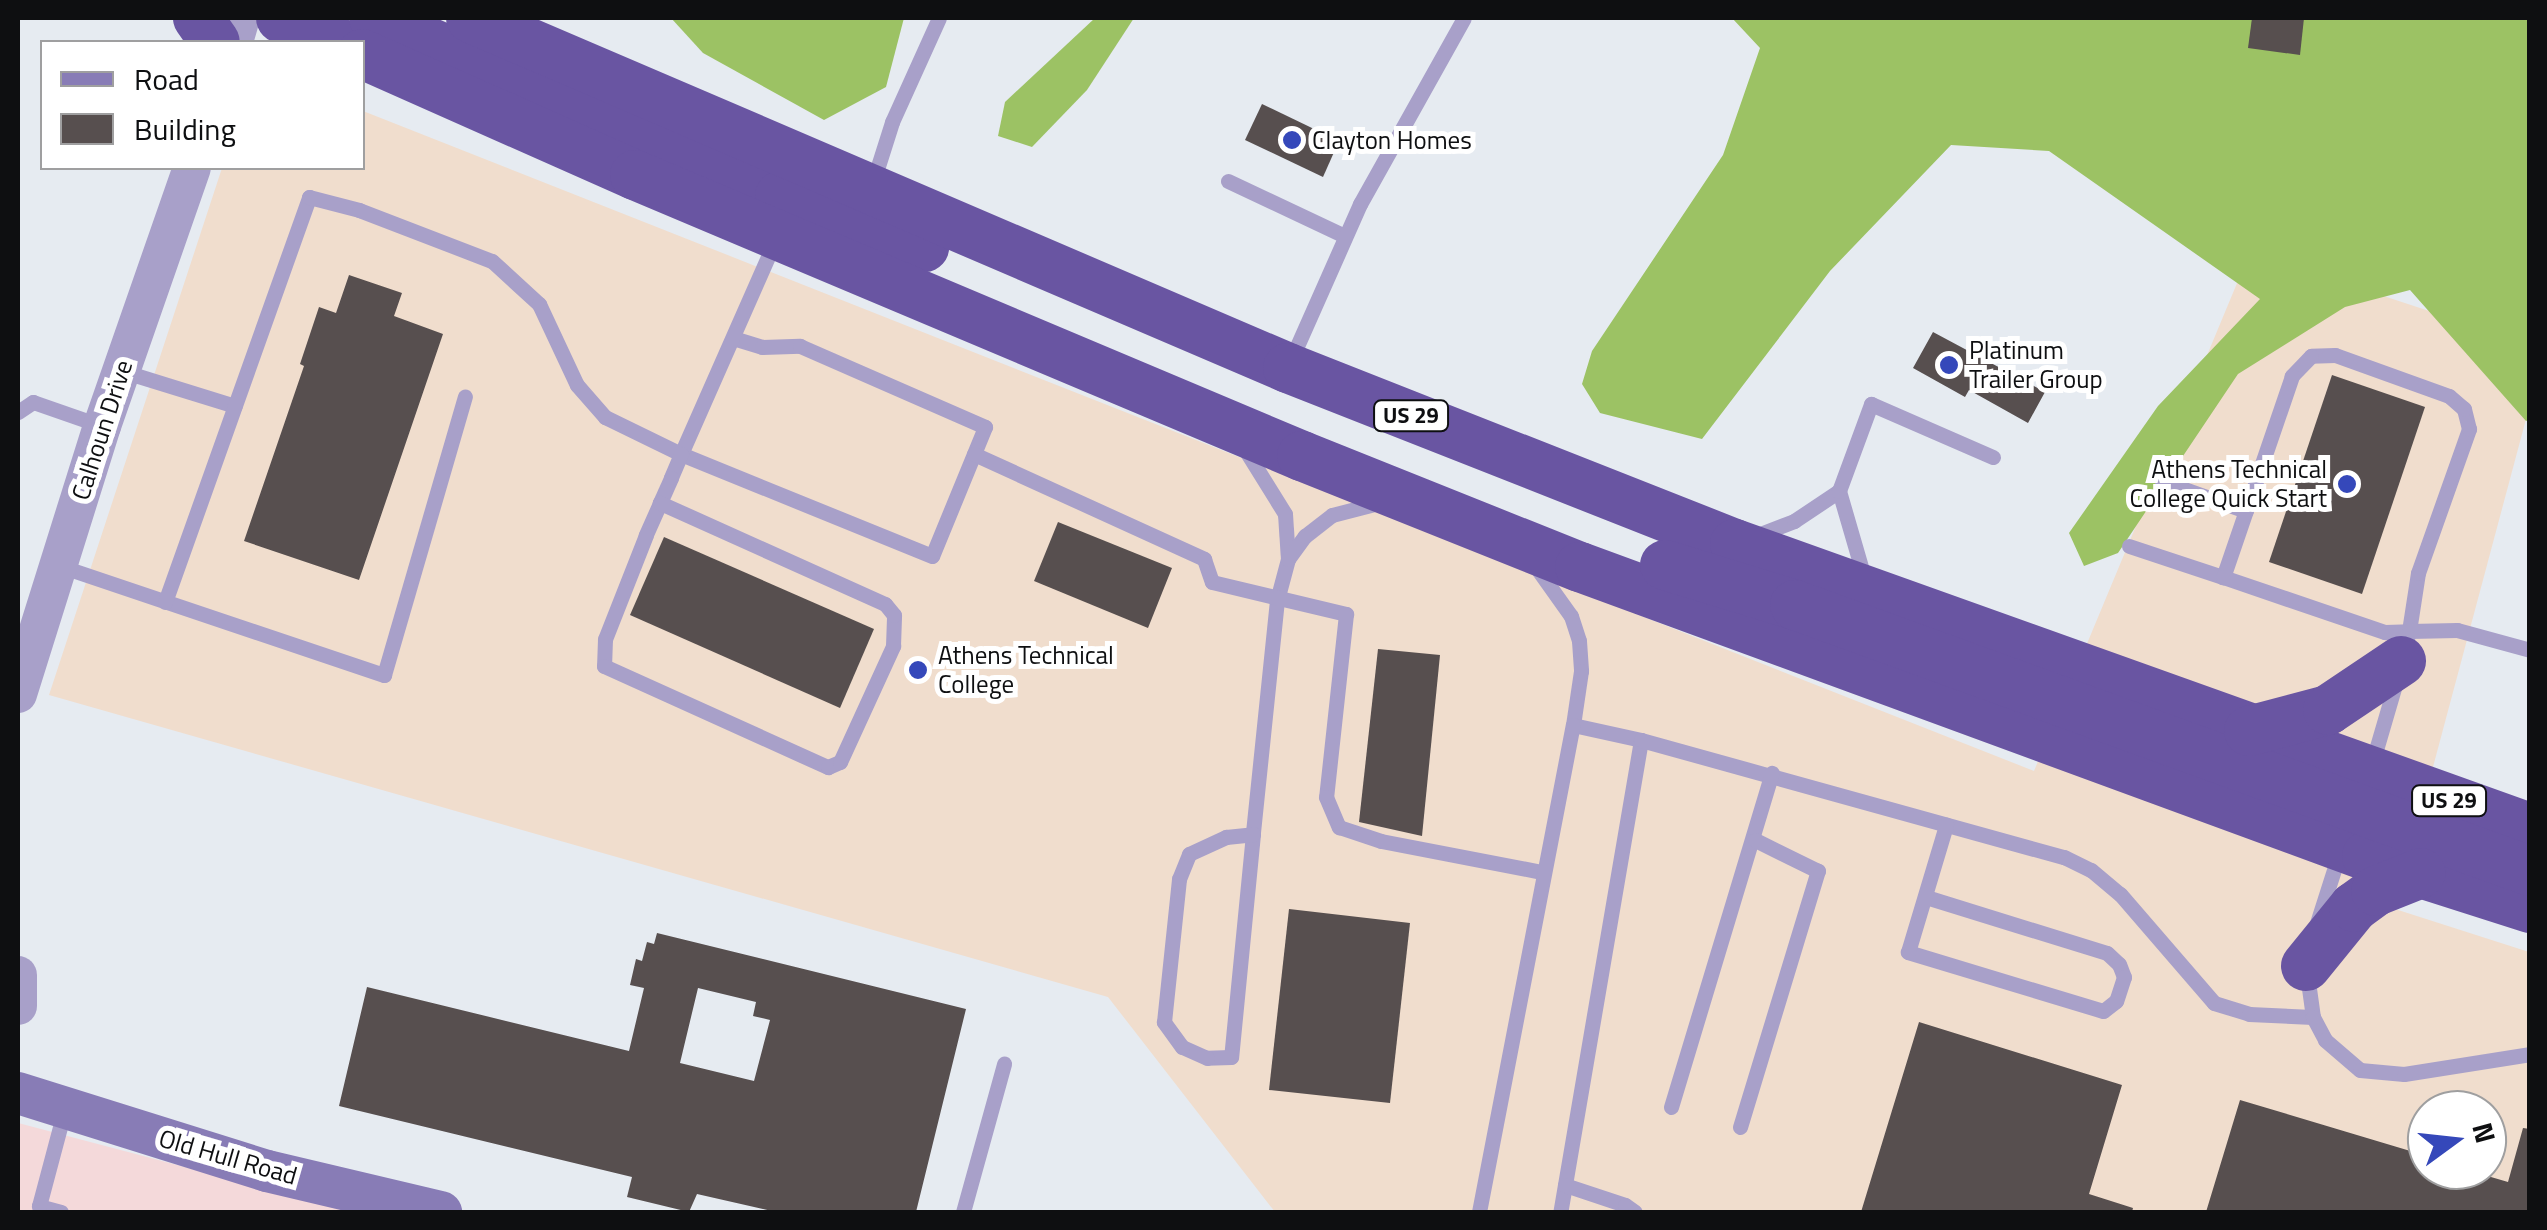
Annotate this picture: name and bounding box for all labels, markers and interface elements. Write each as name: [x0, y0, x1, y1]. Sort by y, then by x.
legend: [40, 40, 365, 170]
text: Road: [134, 56, 199, 102]
text: Building: [134, 106, 236, 152]
place label: Clayton Homes: [1312, 125, 1472, 155]
marker: Clayton Homes: [1281, 129, 1303, 151]
place label: Platinum Trailer Group: [1969, 336, 2103, 395]
marker: Platinum Trailer Group: [1938, 354, 1960, 376]
street label: Calhoun Drive: [65, 356, 139, 504]
road number: US 29: [1371, 399, 1451, 433]
place label: Athens Technical College Quick Start: [2130, 455, 2327, 514]
marker: Athens Technical College Quick Start: [2336, 473, 2358, 495]
place label: Athens Technical College: [938, 641, 1114, 700]
marker: Athens Technical College: [907, 659, 929, 681]
road number: US 29: [2409, 784, 2489, 818]
north arrow: [2407, 1090, 2507, 1190]
text: N: [2461, 1118, 2508, 1148]
street label: Old Hull Road: [155, 1123, 301, 1191]

